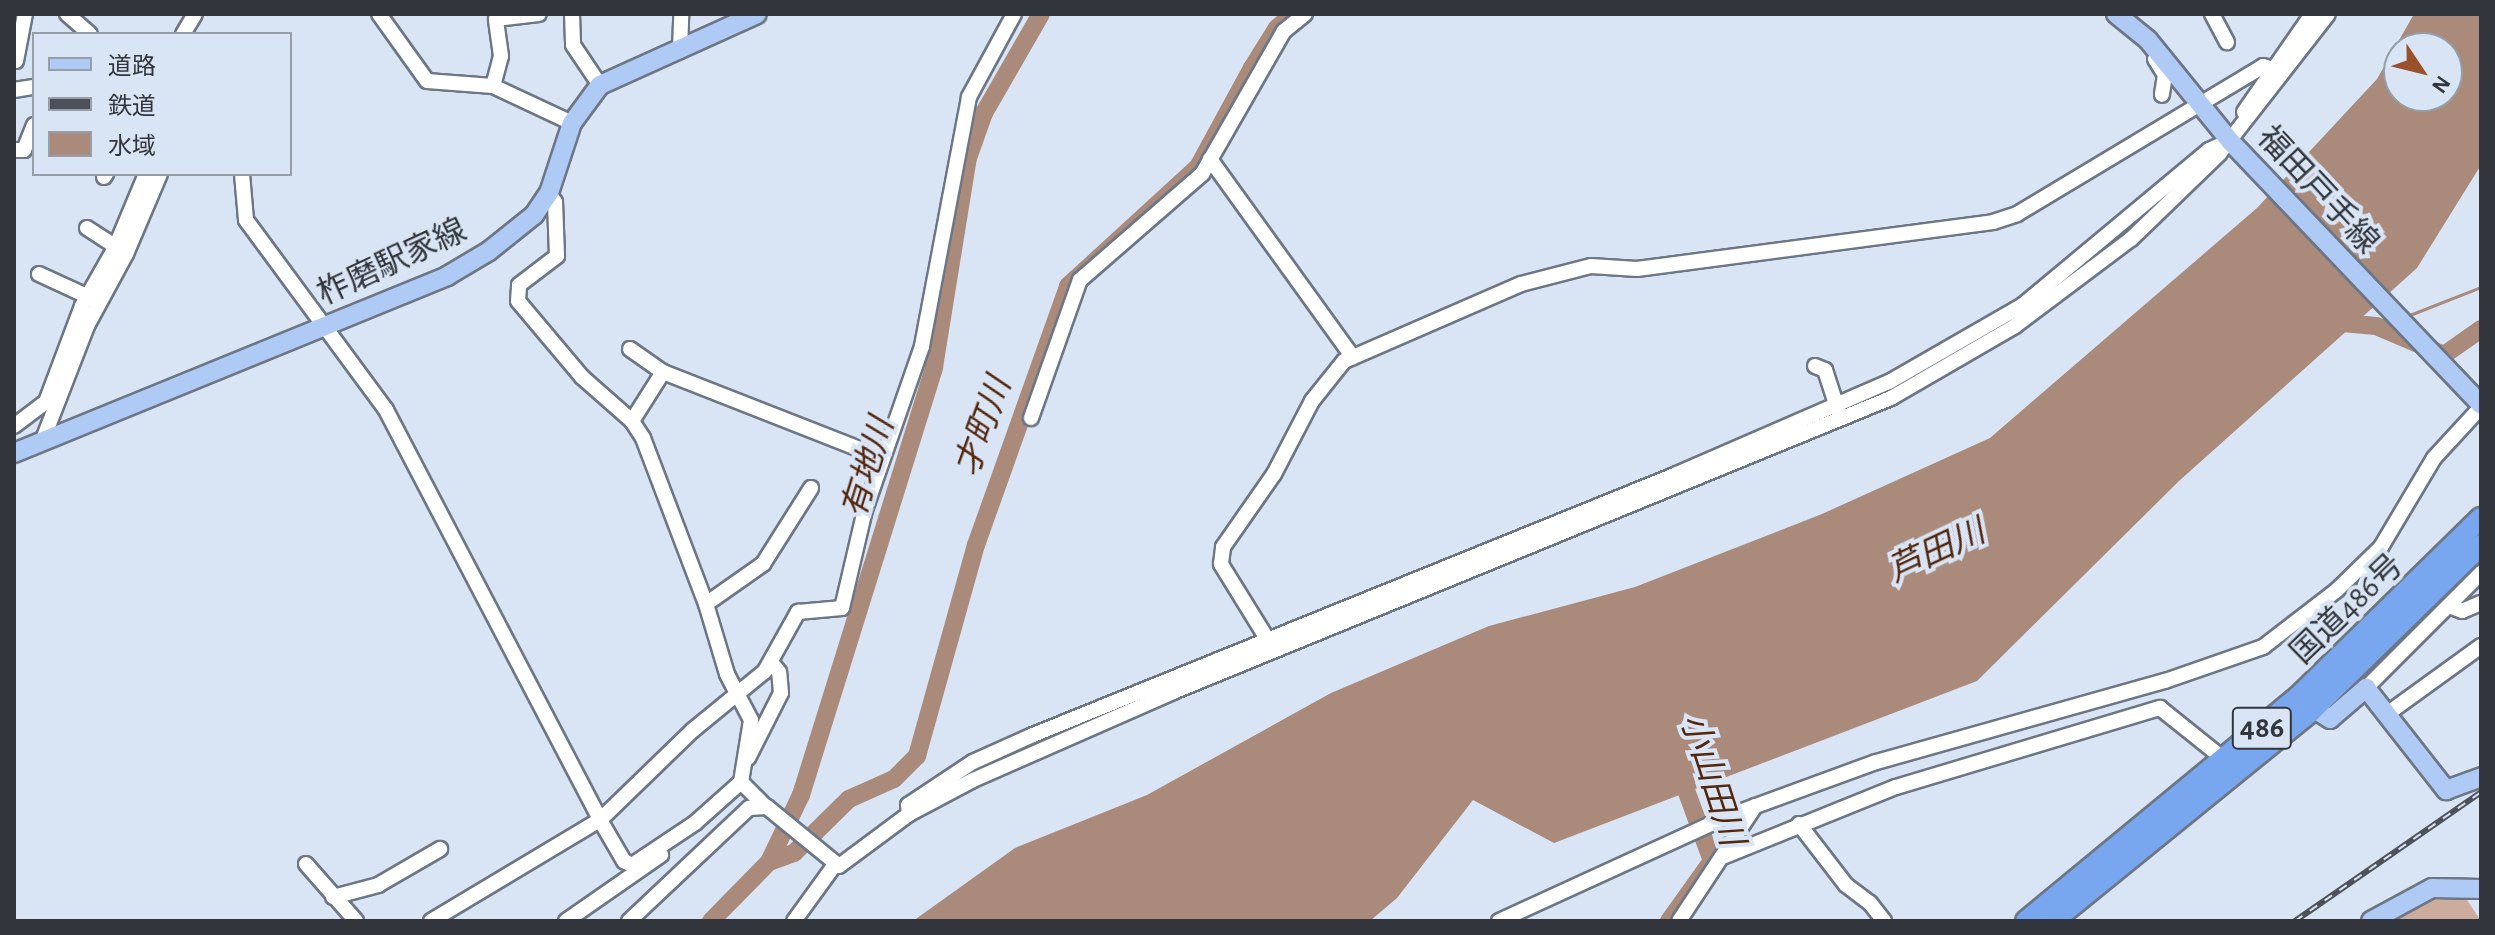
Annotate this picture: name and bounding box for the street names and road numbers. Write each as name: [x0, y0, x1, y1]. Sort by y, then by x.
street label: 福田戸手線: [2249, 118, 2387, 262]
street label: 柞磨駅家線: [311, 211, 473, 313]
street label: 国道486号: [2283, 546, 2411, 672]
road number: 486: [2230, 702, 2294, 754]

